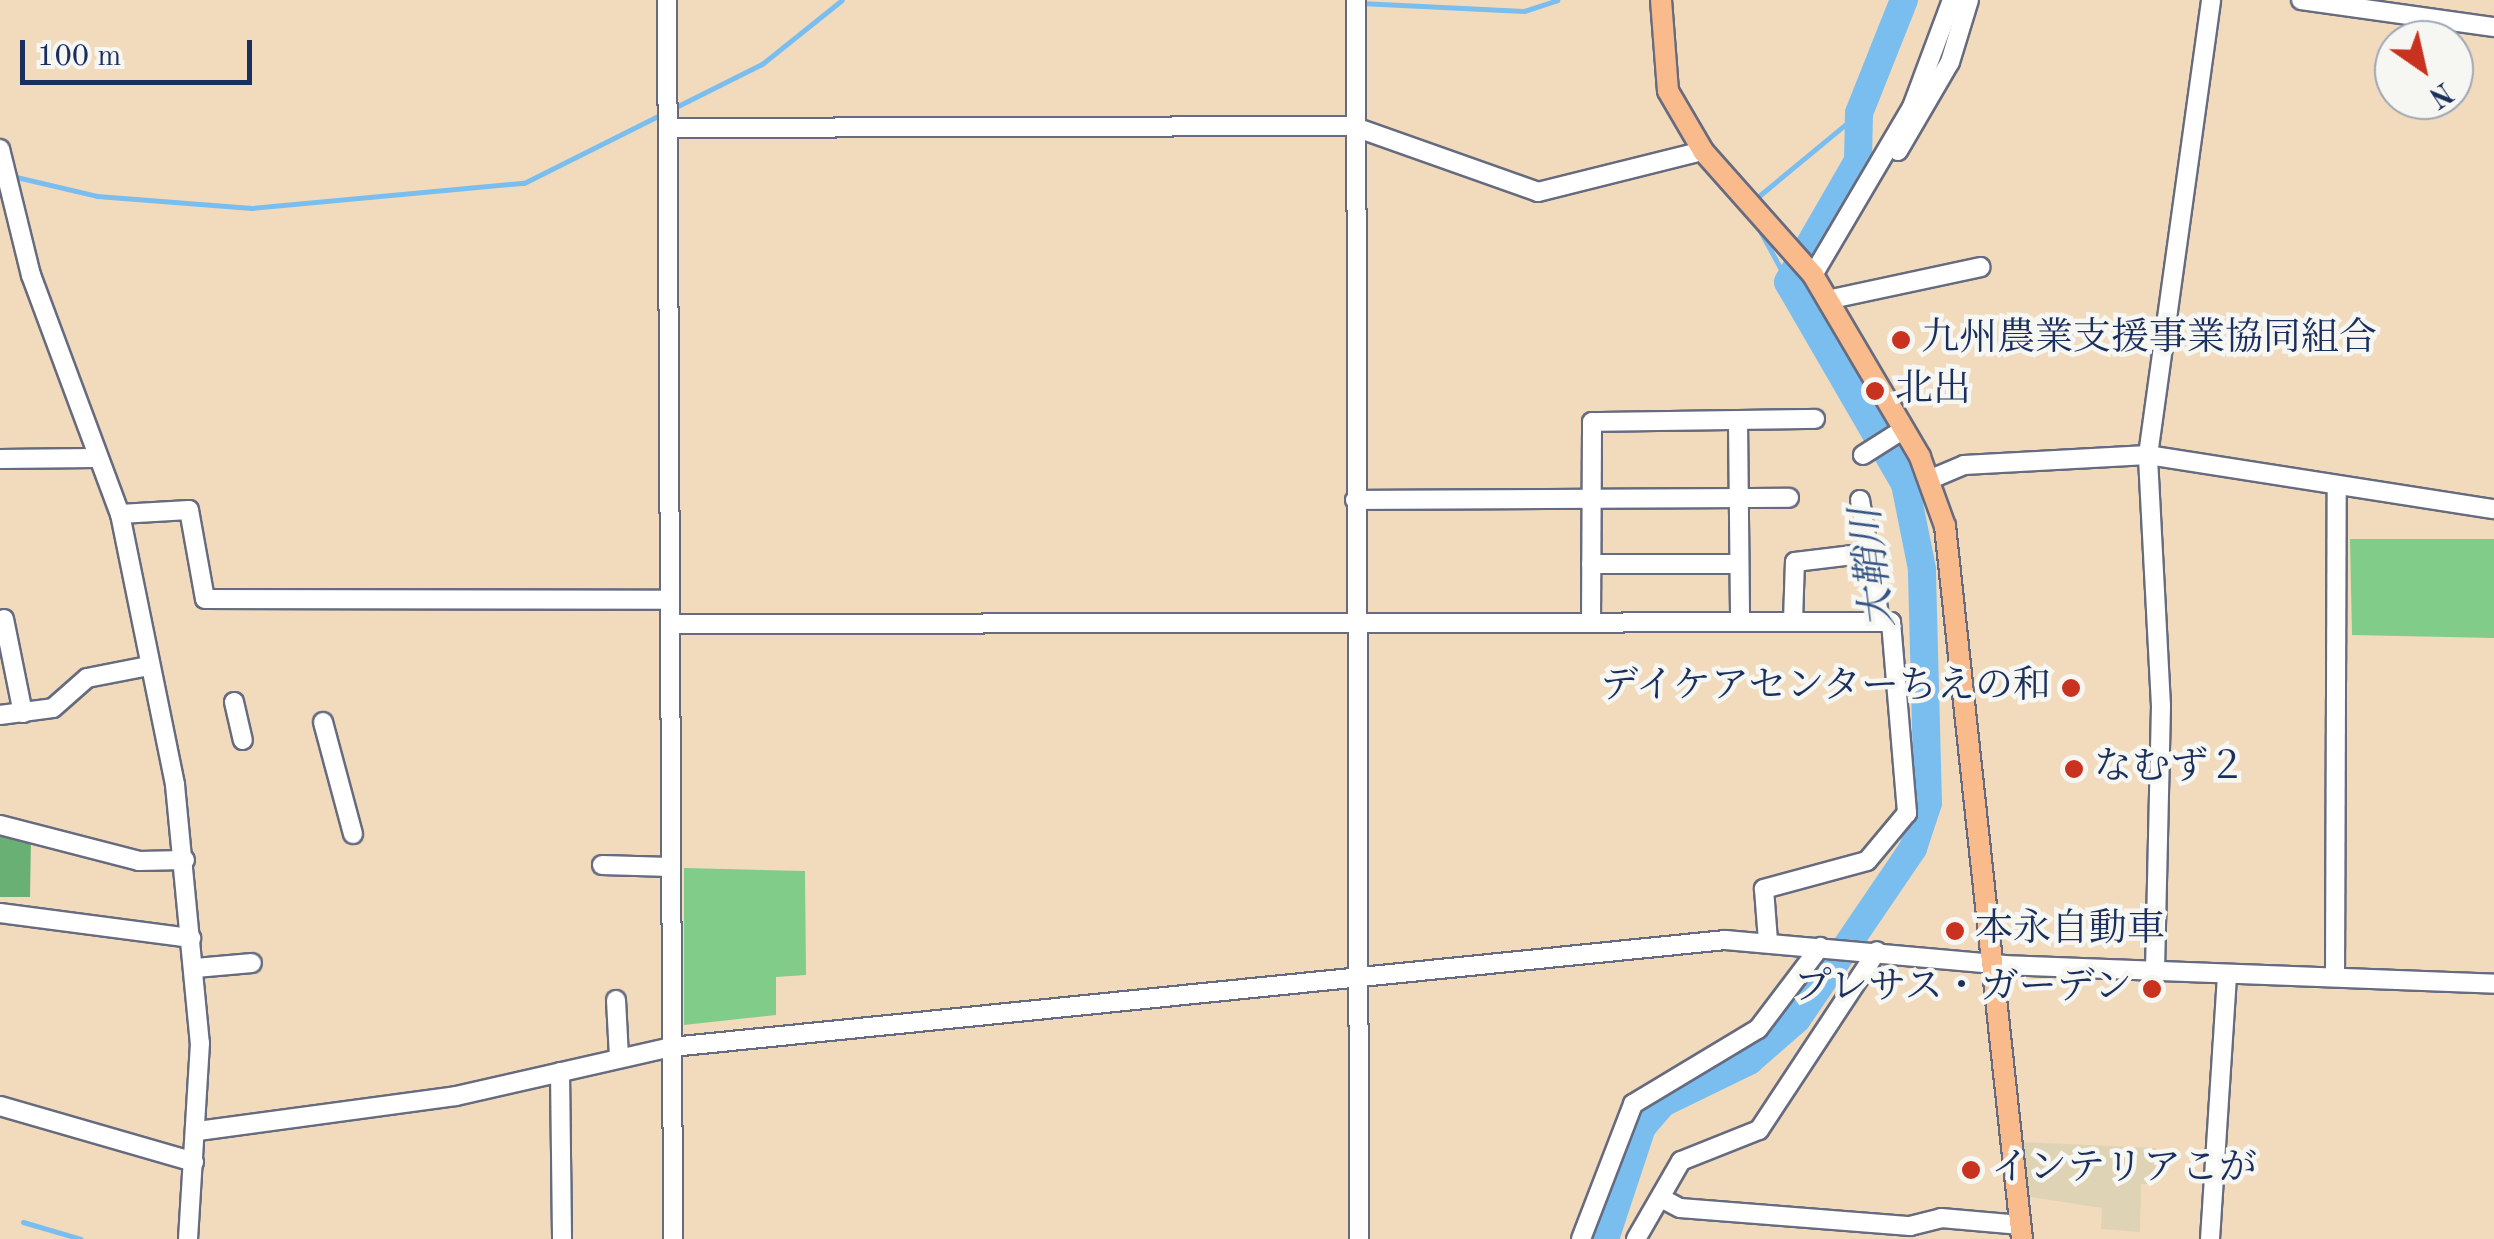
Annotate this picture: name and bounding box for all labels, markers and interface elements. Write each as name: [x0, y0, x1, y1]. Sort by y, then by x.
scale bar: [25, 20, 258, 82]
north arrow: [2374, 20, 2474, 120]
text: 100 m: [37, 42, 121, 72]
text: N: [2423, 76, 2456, 111]
place label: 九州農業支援事業協同組合: [1921, 317, 2377, 363]
marker: 九州農業支援事業協同組合: [1890, 329, 1912, 351]
place label: 北出: [1895, 368, 1971, 414]
marker: 北出: [1864, 380, 1886, 402]
water label: 大鞘川: [1844, 506, 1906, 630]
place label: デイケアセンターちえの和: [1595, 665, 2051, 711]
marker: デイケアセンターちえの和: [2060, 677, 2082, 699]
place label: なむず２: [2094, 746, 2246, 792]
marker: なむず２: [2063, 758, 2085, 780]
place label: 本永自動車: [1975, 908, 2165, 954]
marker: 本永自動車: [1944, 920, 1966, 942]
place label: プレサス・ガーデン: [1790, 966, 2132, 1012]
marker: プレサス・ガーデン: [2141, 978, 2163, 1000]
place label: インテリアこが: [1991, 1147, 2257, 1193]
marker: インテリアこが: [1960, 1159, 1982, 1181]

